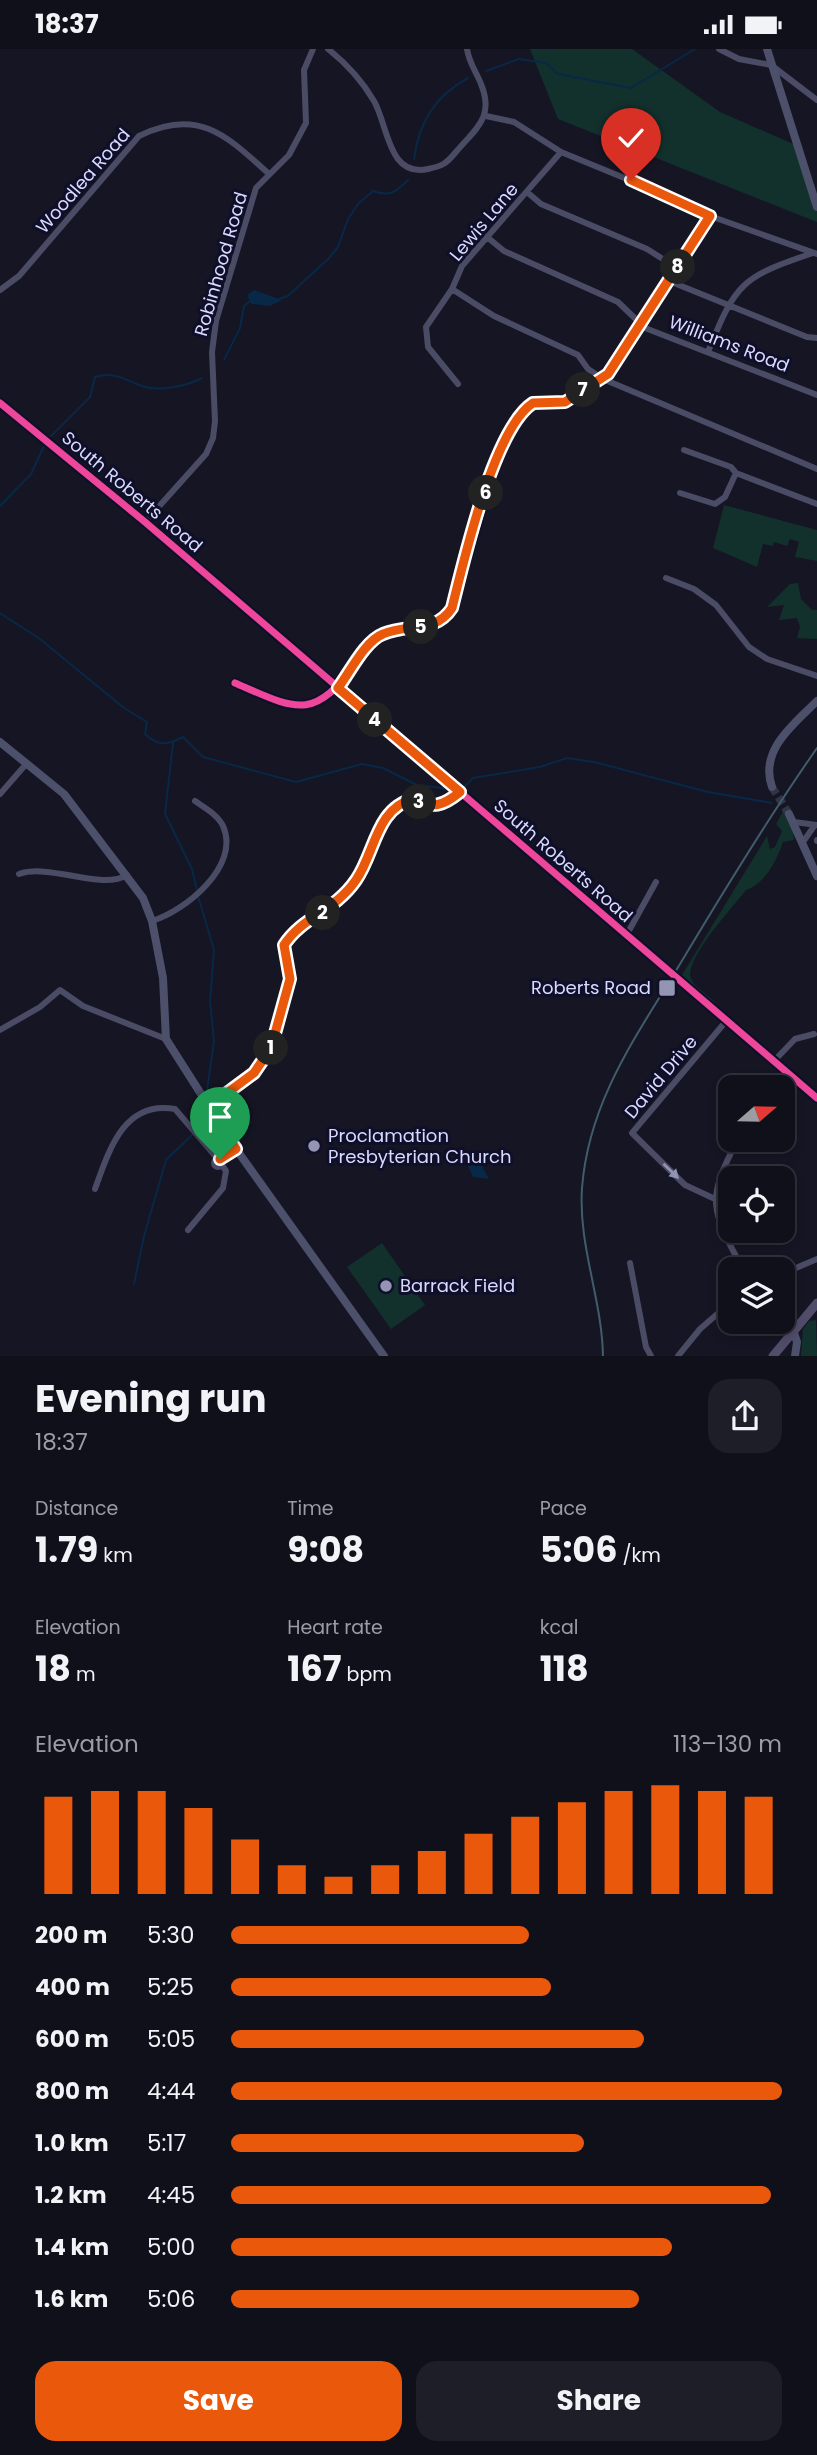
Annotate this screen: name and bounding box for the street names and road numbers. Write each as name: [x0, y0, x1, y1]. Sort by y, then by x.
street label: Woodlea Road: [30, 123, 135, 239]
street label: Lewis Lane: [444, 177, 524, 266]
street label: Robinhood Road: [188, 189, 253, 339]
street label: Williams Road: [665, 309, 793, 378]
street label: South Roberts Road: [57, 425, 208, 558]
street label: South Roberts Road: [489, 793, 638, 928]
street label: David Drive: [618, 1030, 703, 1124]

